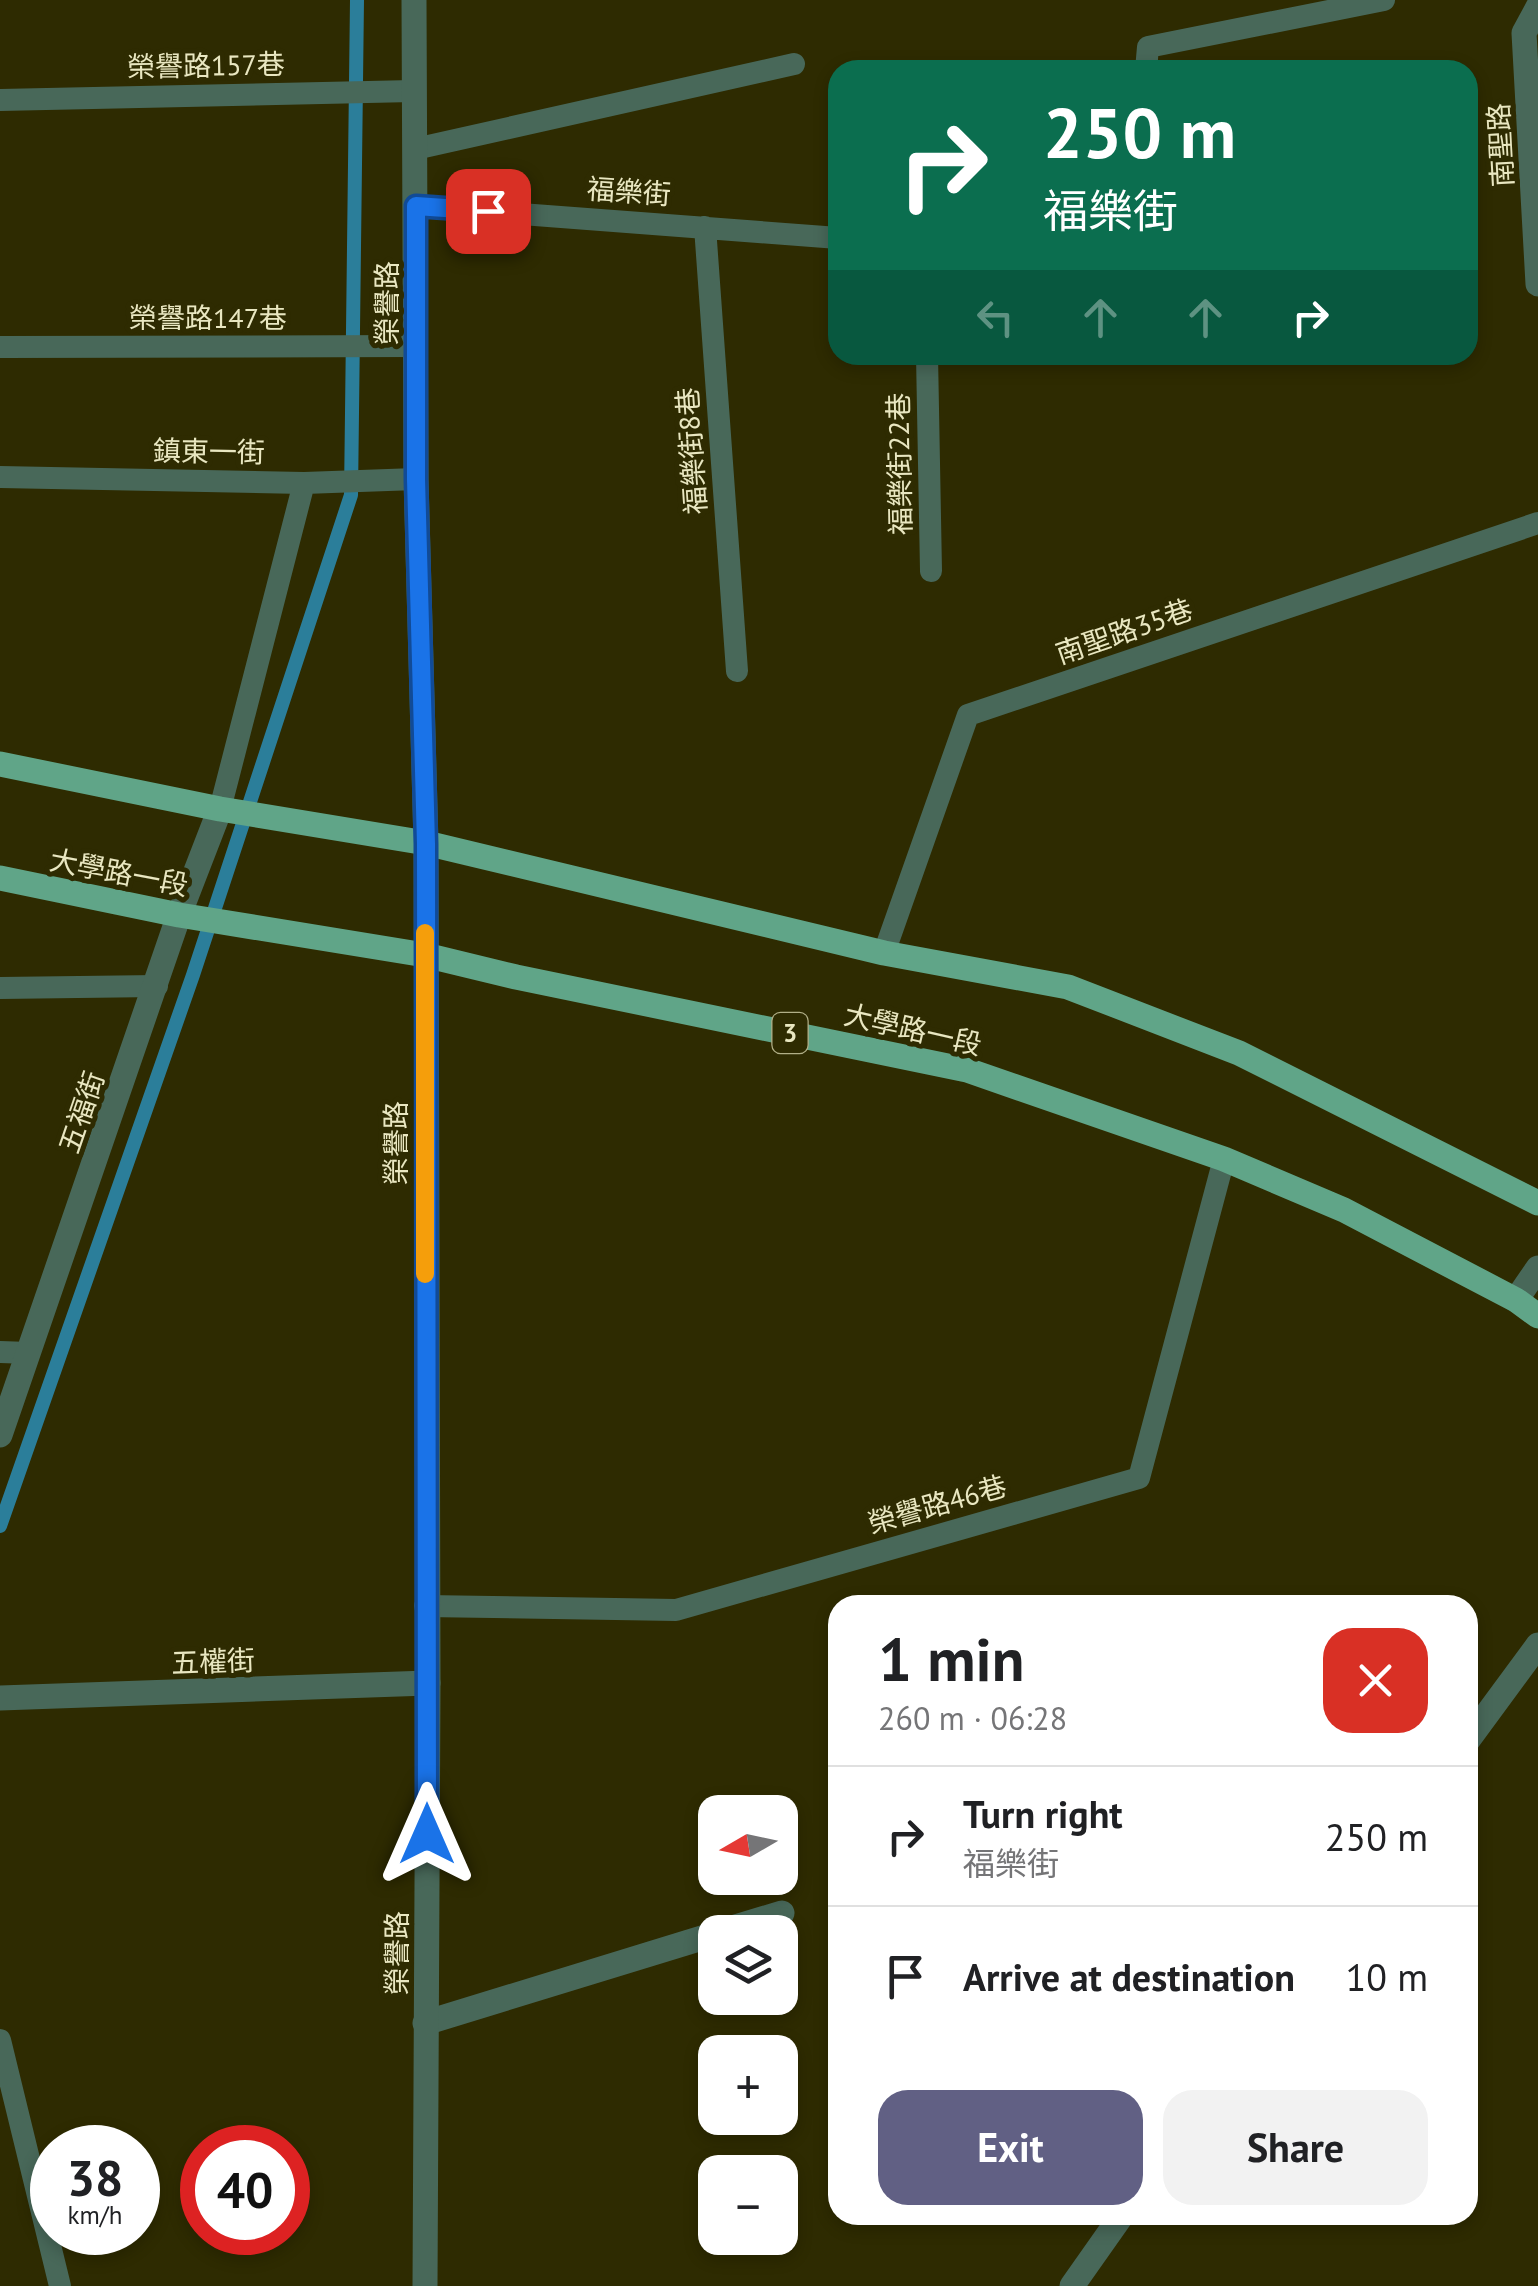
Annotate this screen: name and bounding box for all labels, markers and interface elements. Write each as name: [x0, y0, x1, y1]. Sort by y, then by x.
street label: 榮譽路157巷: [127, 45, 285, 85]
text: 250 m: [1043, 87, 1236, 177]
icon: right: [878, 100, 1008, 230]
street label: 南聖路: [1479, 102, 1521, 188]
pin: [446, 169, 531, 254]
street label: 福樂街: [586, 170, 672, 212]
text: 福樂街: [1043, 181, 1178, 239]
icon: arrive: [461, 184, 516, 239]
street label: 榮譽路: [368, 261, 405, 345]
icon: left: [968, 290, 1023, 345]
icon: ahead: [1073, 290, 1128, 345]
icon: ahead: [1178, 290, 1233, 345]
icon: right: [1283, 290, 1338, 345]
street label: 榮譽路147巷: [129, 299, 287, 336]
street label: 福樂街8巷: [668, 386, 714, 516]
street label: 福樂街22巷: [879, 392, 919, 536]
street label: 鎮東一街: [153, 432, 265, 470]
street label: 南聖路35巷: [1051, 590, 1197, 672]
street label: 大學路一段: [47, 840, 191, 904]
street label: 大學路一段: [841, 995, 985, 1063]
road number: 3: [772, 1013, 808, 1053]
street label: 五福街: [50, 1066, 112, 1158]
street label: 榮譽路: [377, 1101, 414, 1185]
street label: 榮譽路46巷: [863, 1467, 1011, 1541]
text: 1 min: [878, 1620, 1024, 1698]
button: close: [1323, 1628, 1428, 1733]
street label: 五權街: [170, 1641, 256, 1681]
text: 260 m · 06:28: [878, 1697, 1067, 1739]
position arrow: [375, 1782, 479, 1886]
text: Turn right: [963, 1789, 1123, 1838]
north arrow: [698, 1795, 798, 1895]
map controls: [698, 1795, 798, 2255]
icon: right: [878, 1809, 933, 1864]
text: 250 m: [1325, 1812, 1428, 1861]
text: 福樂街: [963, 1842, 1059, 1884]
street label: 榮譽路: [378, 1911, 415, 1995]
button: layers: [698, 1915, 798, 2015]
icon: arrive: [878, 1949, 933, 2004]
text: Arrive at destination: [963, 1952, 1295, 2001]
text: 10 m: [1346, 1952, 1428, 2001]
button: +: [698, 2035, 798, 2135]
button: Exit: [878, 2090, 1143, 2205]
button: Share: [1163, 2090, 1428, 2205]
speed limit sign: 40: [180, 2125, 310, 2255]
text: 38: [67, 2145, 123, 2210]
button: −: [698, 2155, 798, 2255]
text: km/h: [68, 2199, 122, 2231]

